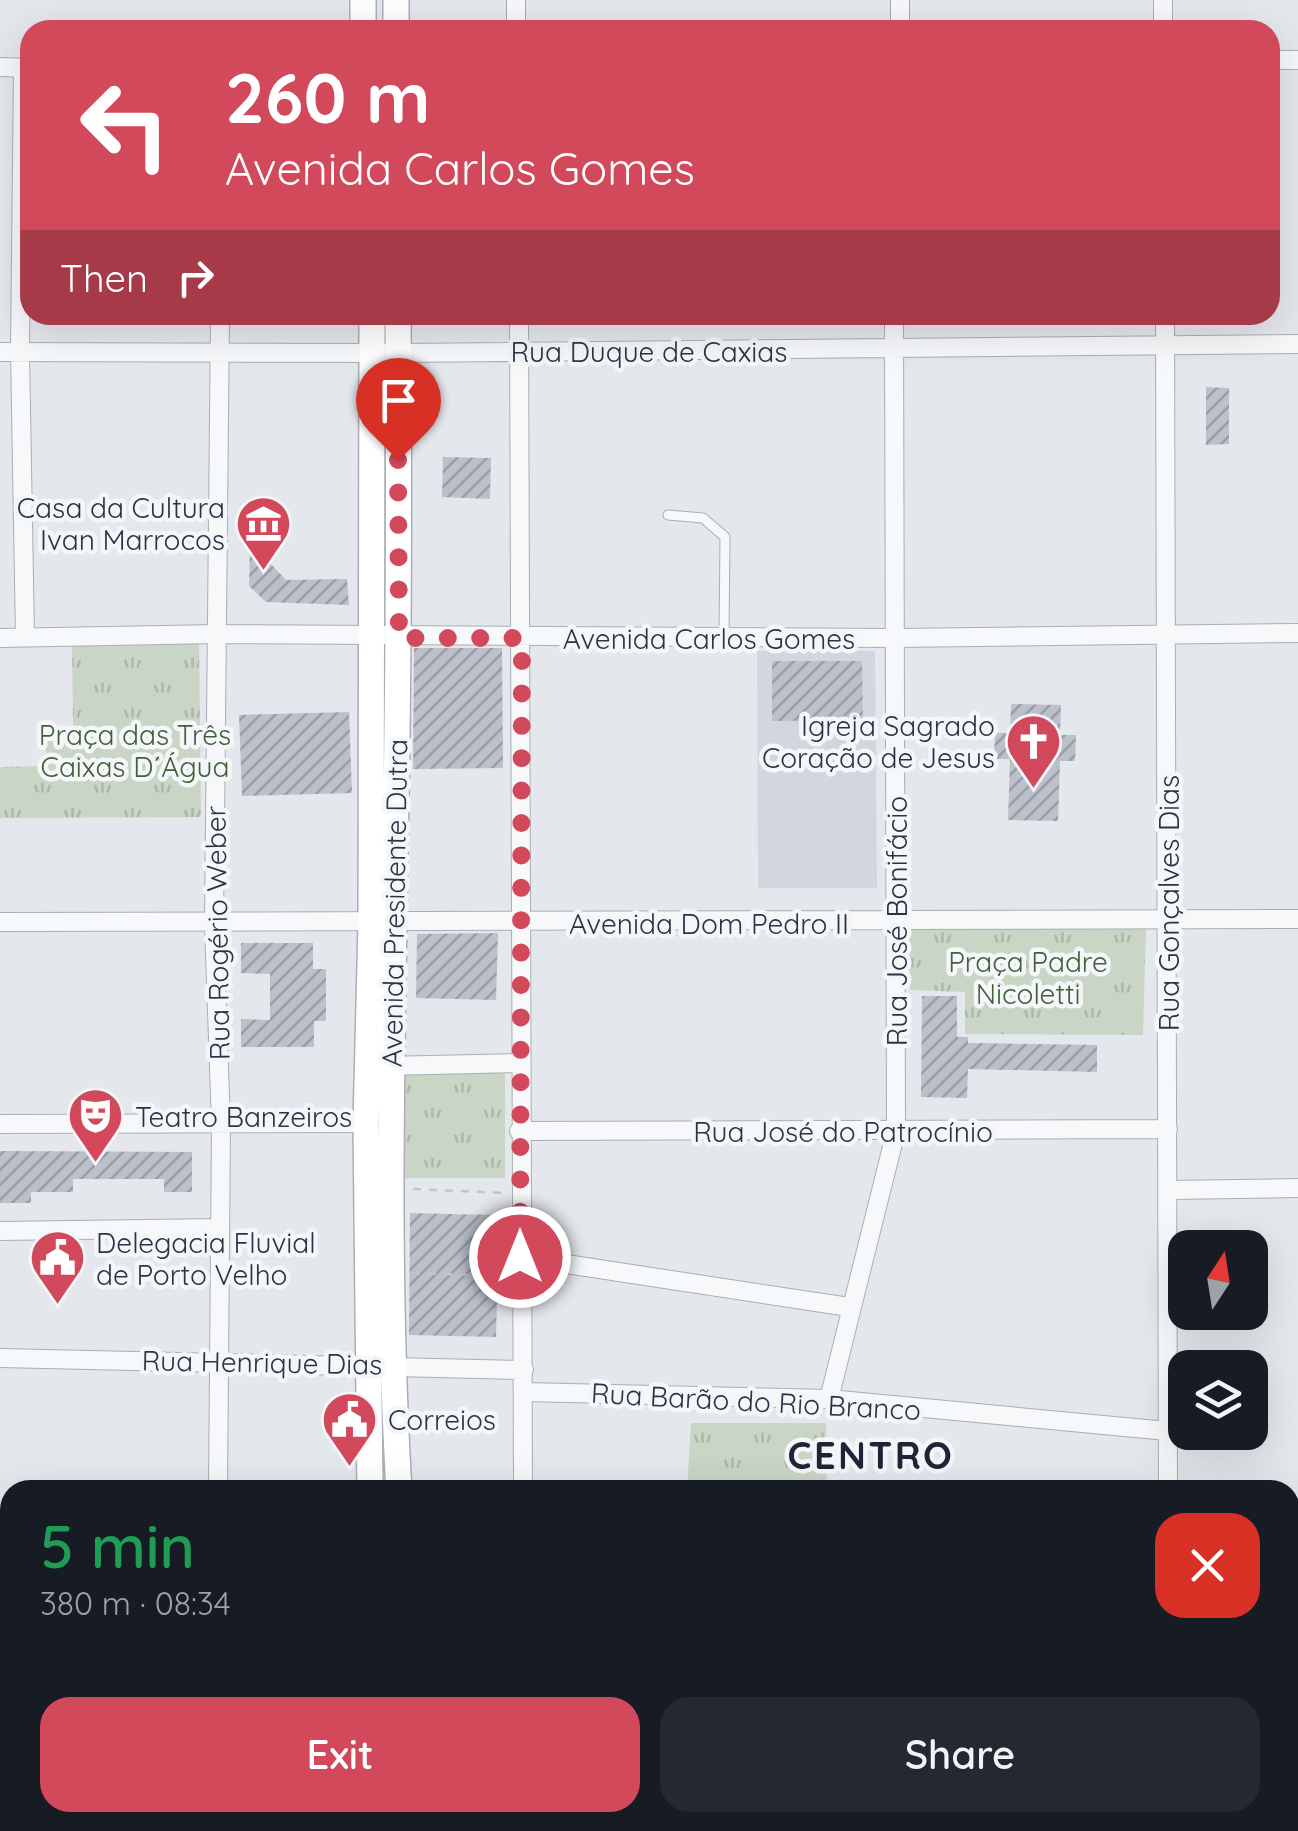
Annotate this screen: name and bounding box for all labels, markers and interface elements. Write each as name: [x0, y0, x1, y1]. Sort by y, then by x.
text: 260 m: [225, 53, 431, 141]
icon: left: [60, 60, 190, 190]
text: Avenida Carlos Gomes: [225, 140, 695, 196]
icon: right: [168, 250, 223, 305]
text: Then: [60, 254, 148, 302]
street label: Rua Duque de Caxias: [511, 334, 787, 369]
pin: [356, 358, 441, 461]
icon: arrive: [371, 373, 426, 428]
place label: Casa da Cultura Ivan Marrocos: [17, 490, 225, 557]
museum icon: Casa da Cultura Ivan Marrocos: [234, 493, 294, 572]
street label: Avenida Carlos Gomes: [563, 621, 855, 656]
place label: Igreja Sagrado Coração de Jesus: [762, 708, 995, 775]
church icon: Igreja Sagrado Coração de Jesus: [1004, 711, 1064, 790]
park label: Praça das Três Caixas D´Água: [39, 717, 231, 784]
street label: Avenida Presidente Dutra: [374, 739, 414, 1067]
street label: Rua Gonçalves Dias: [1151, 775, 1186, 1031]
street label: Rua José Bonifácio: [879, 796, 914, 1046]
street label: Rua Rogério Weber: [197, 805, 237, 1061]
street label: Avenida Dom Pedro II: [569, 906, 849, 941]
park label: Praça Padre Nicoletti: [948, 944, 1108, 1011]
theatre icon: Teatro Banzeiros: [66, 1086, 126, 1165]
place label: Teatro Banzeiros: [135, 1099, 352, 1134]
street label: Rua José do Patrocínio: [693, 1114, 993, 1149]
position arrow: [468, 1205, 572, 1309]
place label: Delegacia Fluvial de Porto Velho: [96, 1225, 316, 1292]
public building icon: Delegacia Fluvial de Porto Velho: [27, 1228, 87, 1307]
north arrow: [1168, 1230, 1268, 1330]
map controls: [1168, 1230, 1268, 1450]
street label: Rua Henrique Dias: [141, 1342, 383, 1382]
button: layers: [1168, 1350, 1268, 1450]
street label: Rua Barão do Rio Branco: [590, 1375, 922, 1427]
public building icon: Correios: [319, 1389, 379, 1468]
place label: Correios: [388, 1402, 496, 1437]
district label: CENTRO: [788, 1431, 954, 1479]
text: 5 min: [40, 1508, 195, 1583]
button: close: [1155, 1513, 1260, 1618]
text: 380 m · 08:34: [40, 1583, 231, 1623]
button: Exit: [40, 1697, 640, 1812]
button: Share: [660, 1697, 1260, 1812]

